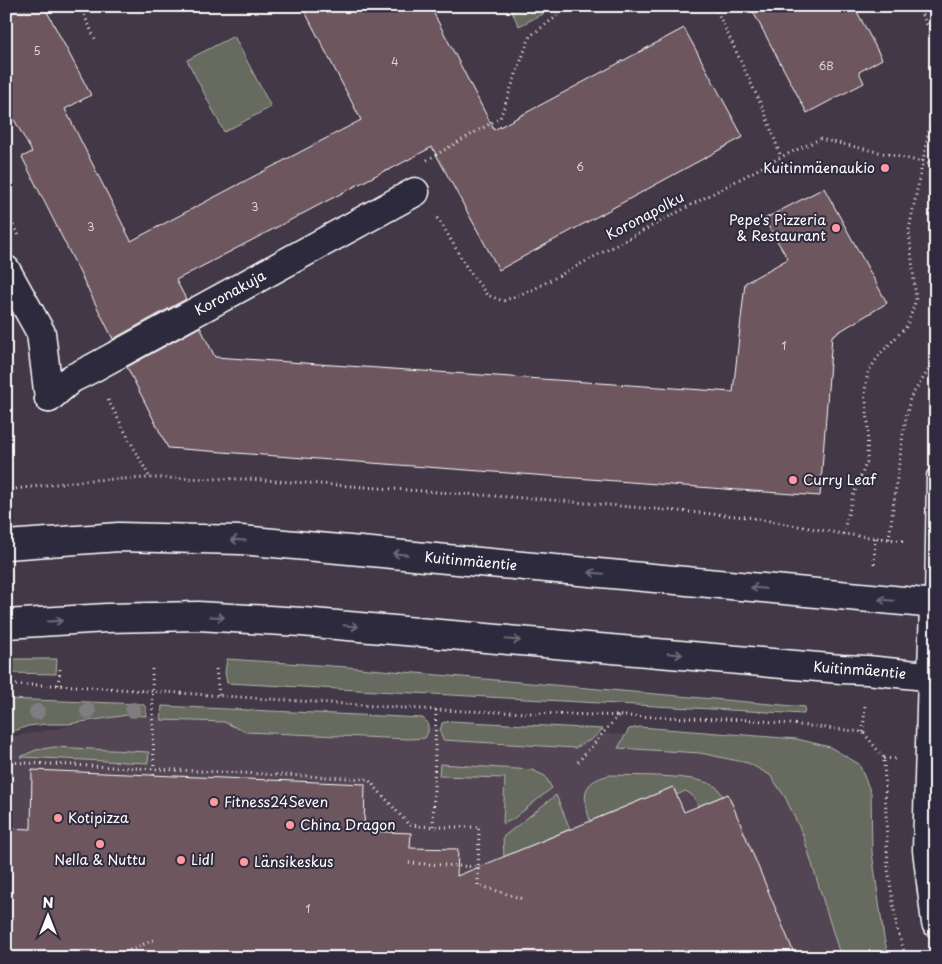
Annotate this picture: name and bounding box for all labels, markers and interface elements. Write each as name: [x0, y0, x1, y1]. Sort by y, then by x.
house number: 5: [33, 42, 41, 59]
house number: 4: [391, 53, 399, 70]
house number: 6B: [819, 57, 833, 74]
place label: Kuitinmäenaukio: [763, 157, 875, 178]
house number: 6: [576, 158, 584, 175]
marker: Kuitinmäenaukio: [879, 162, 891, 174]
street label: Koronapolku: [602, 186, 687, 245]
house number: 3: [251, 198, 259, 215]
place label: Pepe's Pizzeria & Restaurant: [729, 209, 826, 246]
house number: 3: [87, 218, 95, 235]
marker: Pepe's Pizzeria & Restaurant: [830, 222, 842, 234]
street label: Koronakuja: [191, 264, 269, 320]
house number: 1: [782, 337, 787, 354]
place label: Curry Leaf: [803, 469, 877, 490]
marker: Curry Leaf: [787, 474, 799, 486]
one-way arrow: [230, 535, 246, 544]
street label: Kuitinmäentie: [424, 546, 518, 575]
one-way arrow: [392, 550, 408, 559]
one-way arrow: [589, 568, 605, 578]
one-way arrow: [751, 583, 767, 593]
one-way arrow: [878, 595, 894, 605]
one-way arrow: [209, 613, 225, 622]
one-way arrow: [47, 616, 63, 625]
one-way arrow: [343, 621, 359, 631]
one-way arrow: [504, 635, 520, 645]
one-way arrow: [666, 650, 682, 659]
street label: Kuitinmäentie: [813, 656, 907, 684]
place label: Fitness24Seven: [224, 791, 328, 812]
marker: Fitness24Seven: [208, 796, 220, 808]
place label: Kotipizza: [68, 807, 129, 828]
marker: Kotipizza: [52, 812, 64, 824]
place label: China Dragon: [300, 814, 396, 835]
marker: China Dragon: [284, 819, 296, 831]
marker: Nella & Nuttu: [94, 838, 106, 850]
place label: Nella & Nuttu: [54, 849, 146, 870]
place label: Lidl: [191, 849, 214, 870]
place label: Länsikeskus: [254, 851, 333, 872]
marker: Lidl: [175, 854, 187, 866]
marker: Länsikeskus: [238, 856, 250, 868]
north arrow: [22, 892, 72, 942]
text: N: [42, 892, 54, 913]
house number: 1: [306, 900, 311, 917]

